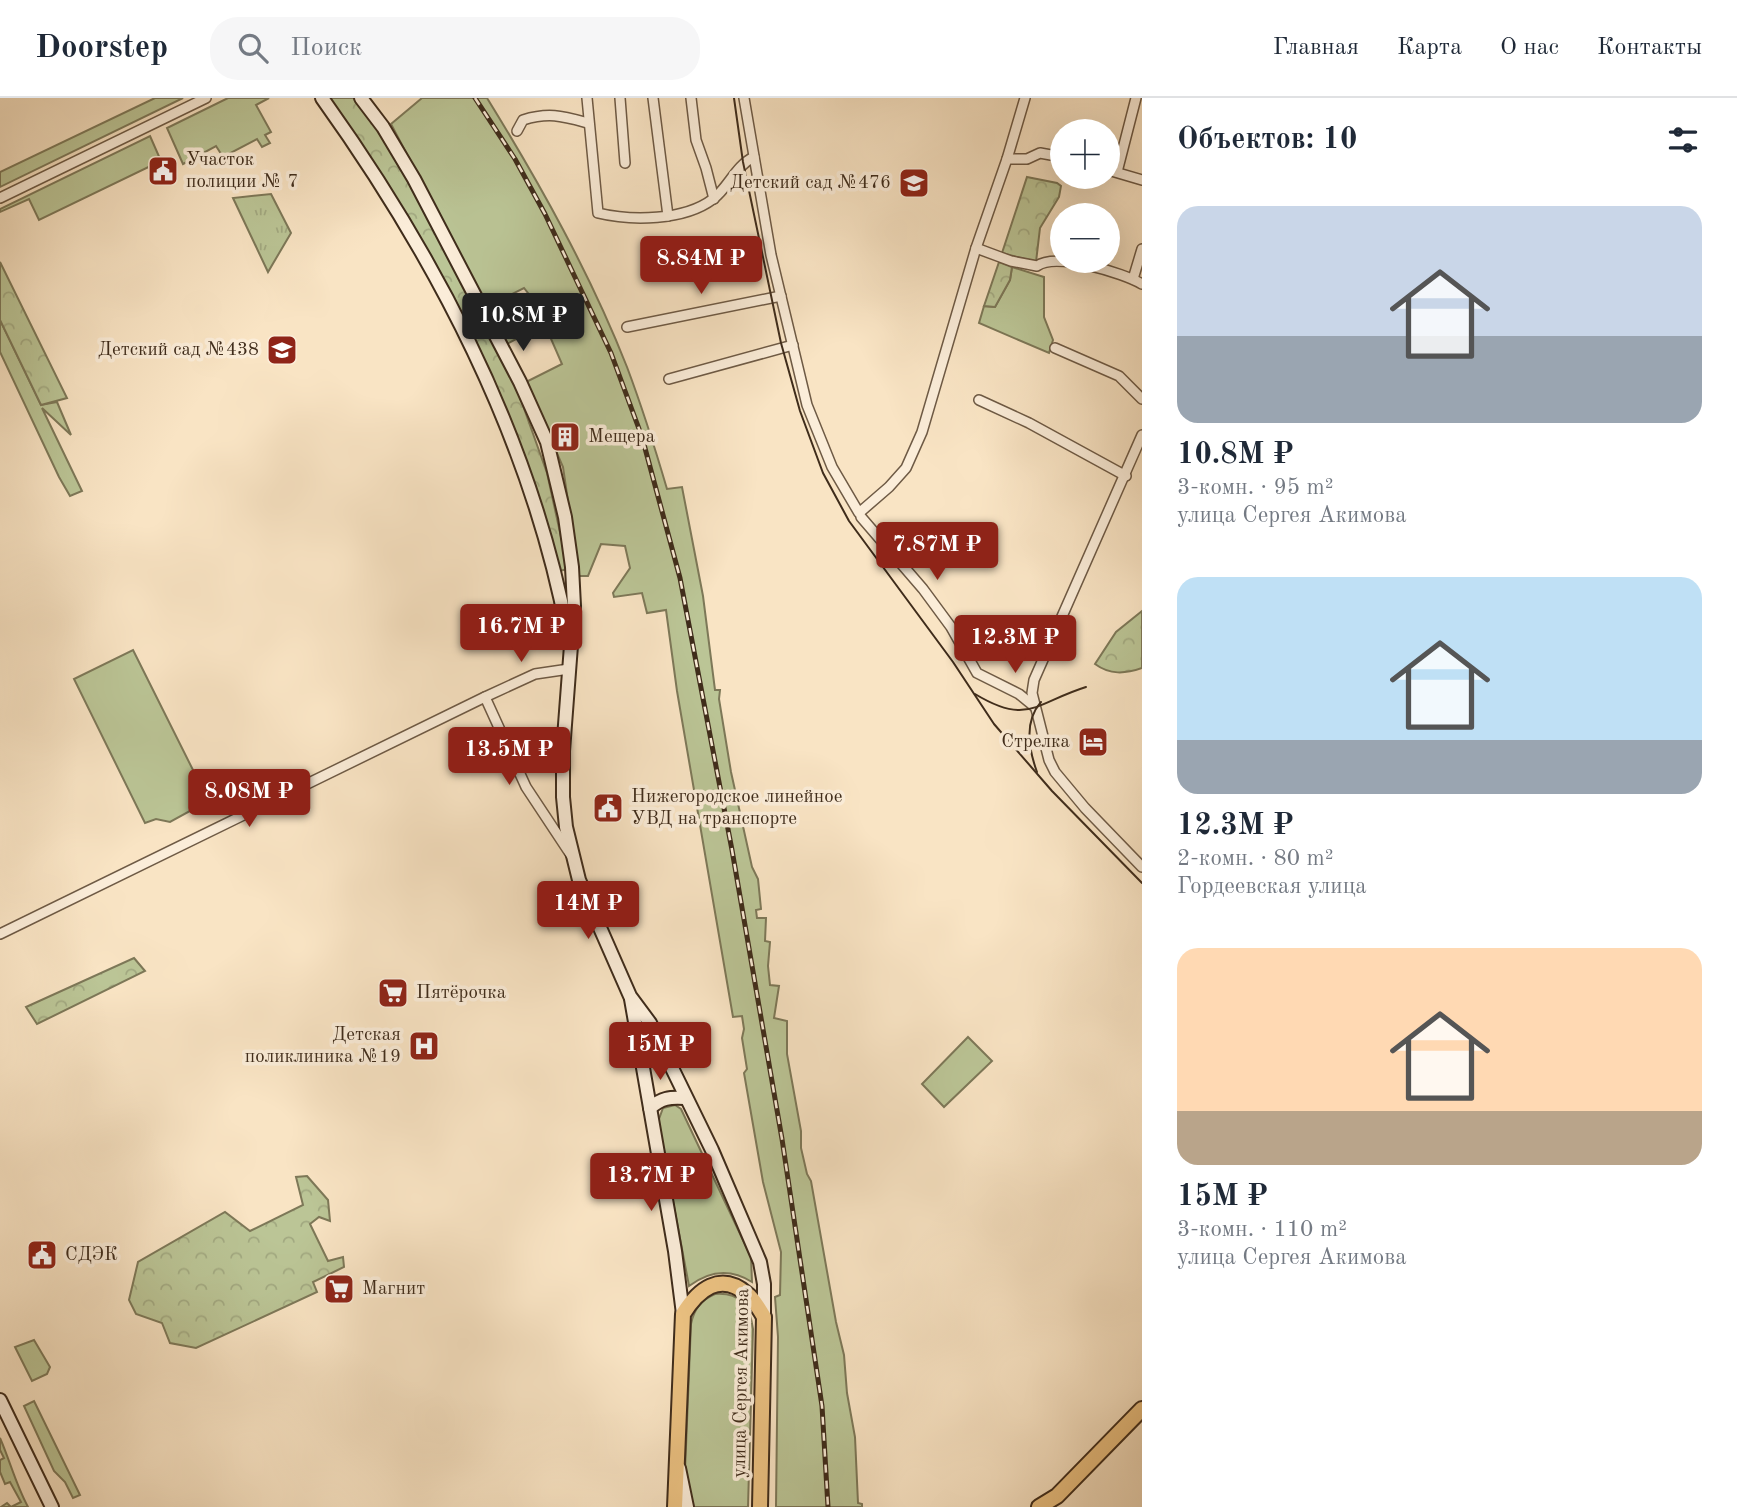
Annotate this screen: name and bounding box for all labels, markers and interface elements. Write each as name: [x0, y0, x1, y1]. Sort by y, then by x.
search box: [210, 17, 700, 80]
icon: search: [234, 29, 272, 67]
text: Doorstep: [35, 32, 168, 65]
text: Поиск: [290, 35, 362, 61]
text: Главная: [1273, 36, 1359, 60]
text: Карта: [1397, 36, 1462, 60]
text: О нас: [1500, 36, 1559, 60]
text: Контакты: [1597, 36, 1702, 60]
map controls: [1050, 119, 1120, 273]
button: +: [1050, 119, 1120, 189]
icon: filters: [1664, 121, 1702, 159]
text: Объектов: 10: [1177, 125, 1357, 155]
place label: Участок полиции № 7: [186, 151, 298, 192]
public building icon: Участок полиции № 7: [146, 154, 180, 188]
school or university icon: Детский сад №476: [897, 166, 931, 200]
place label: Детский сад №476: [730, 174, 891, 193]
button: −: [1050, 203, 1120, 273]
pin: 8.84M ₽: [636, 236, 766, 296]
text: 8.84M ₽: [656, 247, 746, 270]
icon: home: [1377, 251, 1503, 377]
pin: 10.8M ₽: [458, 294, 588, 353]
text: 10.8M ₽: [478, 304, 568, 327]
school or university icon: Детский сад №438: [265, 333, 299, 367]
place label: Детский сад №438: [98, 341, 259, 360]
building icon: Мещера: [548, 420, 582, 454]
place label: Мещера: [588, 428, 656, 447]
text: 10.8M ₽: [1177, 440, 1294, 470]
text: 3-комн. · 95 m²: [1177, 476, 1334, 499]
text: улица Сергея Акимова: [1177, 504, 1407, 527]
pin: 7.87M ₽: [872, 522, 1002, 582]
text: 7.87M ₽: [892, 533, 982, 556]
pin: 16.7M ₽: [456, 604, 586, 664]
text: 16.7M ₽: [476, 615, 566, 638]
pin: 12.3M ₽: [950, 616, 1080, 675]
icon: home: [1377, 622, 1503, 748]
text: 12.3M ₽: [970, 626, 1060, 649]
hotel icon: Стрелка: [1076, 725, 1110, 759]
pin: 13.5M ₽: [444, 728, 574, 787]
place label: Стрелка: [1001, 733, 1071, 752]
text: 13.5M ₽: [464, 738, 554, 761]
pin: 8.08M ₽: [184, 770, 314, 829]
text: 8.08M ₽: [204, 780, 294, 803]
place label: Нижегородское линейное УВД на транспорте: [631, 788, 842, 829]
public building icon: Нижегородское линейное УВД на транспорте: [591, 791, 625, 825]
text: 12.3M ₽: [1177, 811, 1294, 841]
text: 2-комн. · 80 m²: [1177, 847, 1334, 870]
text: Гордеевская улица: [1177, 875, 1367, 898]
pin: 14M ₽: [539, 882, 637, 941]
text: 14M ₽: [553, 892, 623, 915]
supermarket icon: Пятёрочка: [376, 976, 410, 1010]
place label: Пятёрочка: [416, 984, 507, 1003]
icon: home: [1377, 993, 1503, 1119]
pin: 15M ₽: [611, 1023, 709, 1082]
place label: Детская поликлиника №19: [245, 1026, 401, 1067]
hospital icon: Детская поликлиника №19: [407, 1029, 441, 1063]
text: 15M ₽: [625, 1033, 695, 1056]
pin: 13.7M ₽: [586, 1154, 716, 1213]
text: 13.7M ₽: [606, 1164, 696, 1187]
text: 15M ₽: [1177, 1182, 1268, 1212]
text: 3-комн. · 110 m²: [1177, 1218, 1347, 1241]
public building icon: СДЭК: [25, 1238, 59, 1272]
place label: СДЭК: [65, 1246, 118, 1265]
text: улица Сергея Акимова: [1177, 1246, 1407, 1269]
supermarket icon: Магнит: [322, 1272, 356, 1306]
place label: Магнит: [362, 1280, 425, 1299]
street label: улица Сергея Акимова: [731, 1287, 753, 1478]

